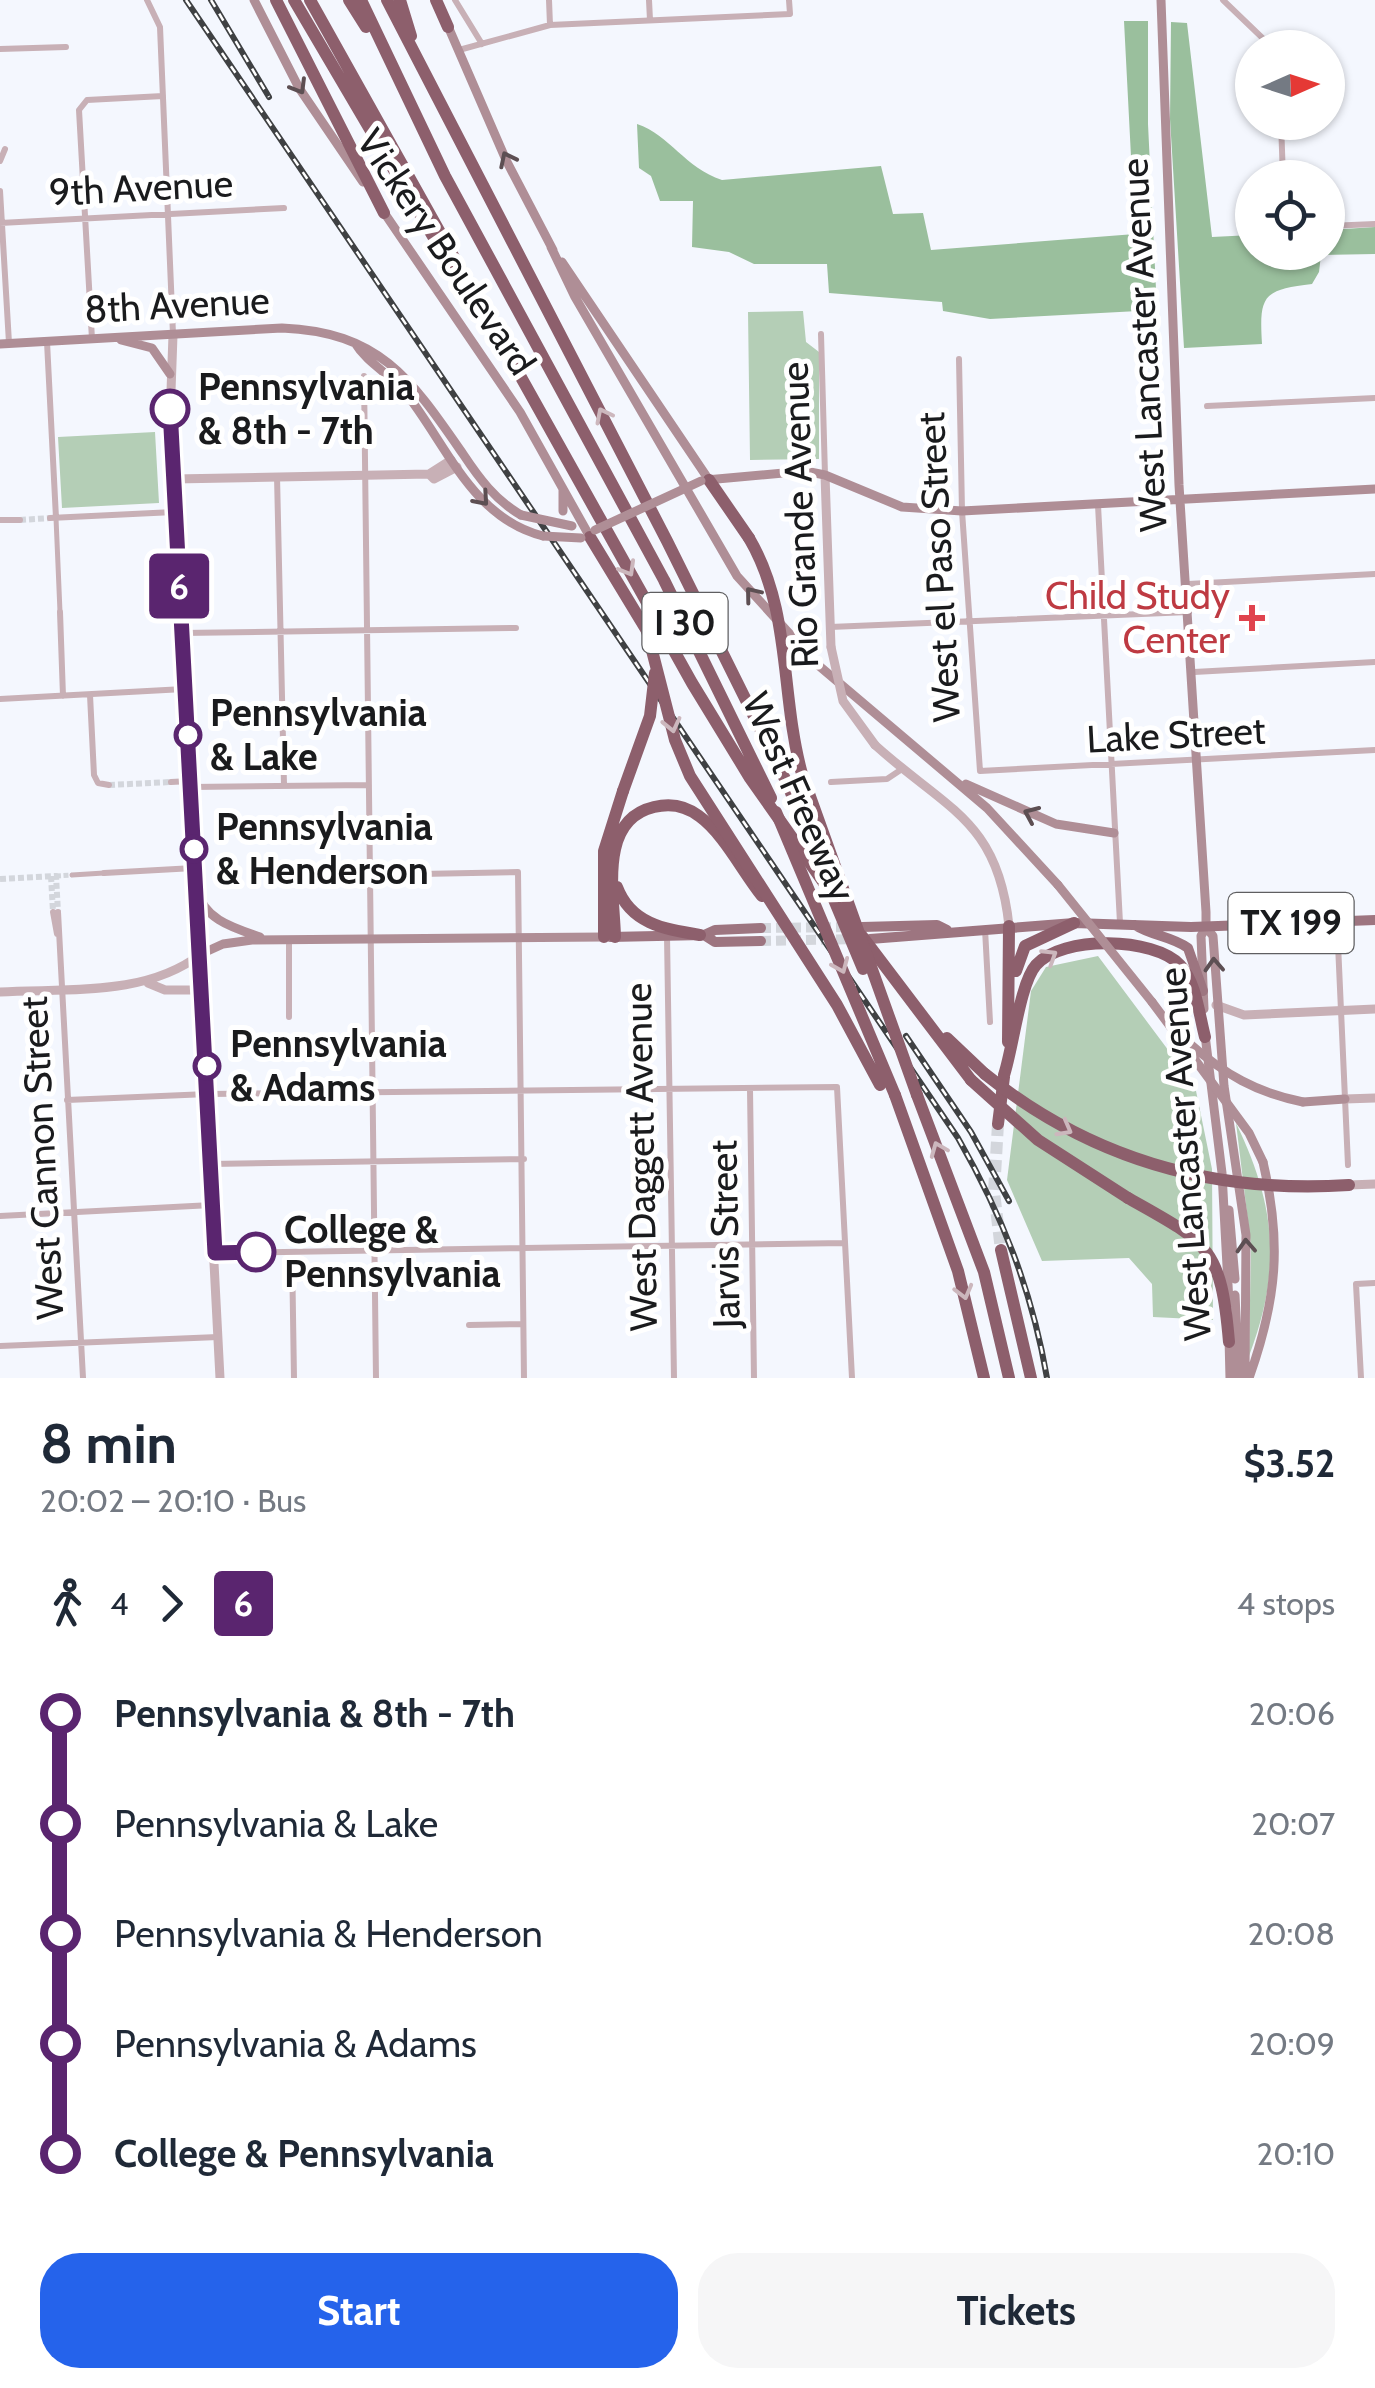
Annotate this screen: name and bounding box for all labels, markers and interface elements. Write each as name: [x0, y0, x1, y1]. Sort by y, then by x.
north arrow: [1235, 30, 1345, 140]
map controls: [1235, 30, 1345, 270]
one-way arrow: [287, 76, 306, 94]
street label: Vickery Boulevard: [347, 120, 546, 384]
one-way arrow: [499, 152, 519, 170]
street label: West Lancaster Avenue: [1110, 157, 1177, 533]
street label: 9th Avenue: [48, 159, 234, 216]
button: locate: [1235, 160, 1345, 270]
street label: 8th Avenue: [83, 276, 271, 333]
street label: Rio Grande Avenue: [771, 361, 828, 669]
place label: Pennsylvania & 8th - 7th: [198, 363, 415, 454]
marker: Pennsylvania & 8th - 7th: [151, 390, 189, 428]
one-way arrow: [596, 407, 615, 425]
street label: West el Paso Street: [907, 411, 970, 723]
one-way arrow: [470, 487, 488, 506]
line badge: 6: [146, 554, 212, 618]
one-way arrow: [615, 558, 635, 576]
text: 6: [169, 565, 189, 608]
place label: Child Study Center: [1045, 572, 1230, 663]
one-way arrow: [746, 587, 764, 605]
road number: I 30: [642, 593, 728, 653]
marker: Child Study Center: [1239, 605, 1265, 631]
street label: West Freeway: [733, 685, 866, 909]
place label: Pennsylvania & Lake: [210, 689, 427, 780]
street label: Lake Street: [1085, 706, 1267, 763]
one-way arrow: [660, 716, 681, 733]
marker: Pennsylvania & Lake: [175, 722, 201, 748]
place label: Pennsylvania & Henderson: [216, 803, 433, 894]
one-way arrow: [1023, 806, 1041, 826]
marker: Pennsylvania & Henderson: [181, 836, 207, 862]
road number: TX 199: [1228, 893, 1354, 953]
one-way arrow: [1040, 949, 1058, 968]
one-way arrow: [829, 956, 849, 974]
one-way arrow: [1204, 956, 1225, 972]
street label: West Lancaster Avenue: [1148, 966, 1221, 1342]
street label: West Daggett Avenue: [614, 982, 667, 1332]
street label: West Cannon Street: [10, 995, 73, 1321]
place label: Pennsylvania & Adams: [230, 1020, 447, 1111]
marker: Pennsylvania & Adams: [194, 1053, 220, 1079]
one-way arrow: [1054, 1116, 1072, 1136]
street label: Jarvis Street: [699, 1139, 750, 1330]
one-way arrow: [930, 1141, 950, 1159]
place label: College & Pennsylvania: [284, 1206, 501, 1297]
marker: College & Pennsylvania: [237, 1233, 275, 1271]
one-way arrow: [1236, 1237, 1257, 1253]
one-way arrow: [952, 1283, 973, 1300]
text: 8 min: [40, 1410, 177, 1477]
text: $3.52: [1244, 1440, 1335, 1487]
text: 20:02 – 20:10 · Bus: [40, 1481, 306, 1520]
icon: walk: [40, 1576, 95, 1631]
icon: forward: [144, 1576, 199, 1631]
text: 6: [234, 1582, 253, 1625]
text: 4: [110, 1584, 129, 1623]
text: 4 stops: [1237, 1584, 1335, 1623]
text: Pennsylvania & 8th - 7th: [114, 1690, 515, 1737]
text: 20:06: [1249, 1694, 1335, 1733]
text: Pennsylvania & Lake: [114, 1800, 438, 1847]
text: 20:07: [1251, 1804, 1335, 1843]
text: Pennsylvania & Henderson: [114, 1910, 543, 1957]
text: 20:08: [1248, 1914, 1335, 1953]
text: Pennsylvania & Adams: [114, 2020, 477, 2067]
text: 20:09: [1249, 2024, 1335, 2063]
text: College & Pennsylvania: [114, 2130, 494, 2177]
text: 20:10: [1256, 2134, 1335, 2173]
button: Start: [40, 2253, 678, 2368]
button: Tickets: [698, 2253, 1335, 2368]

